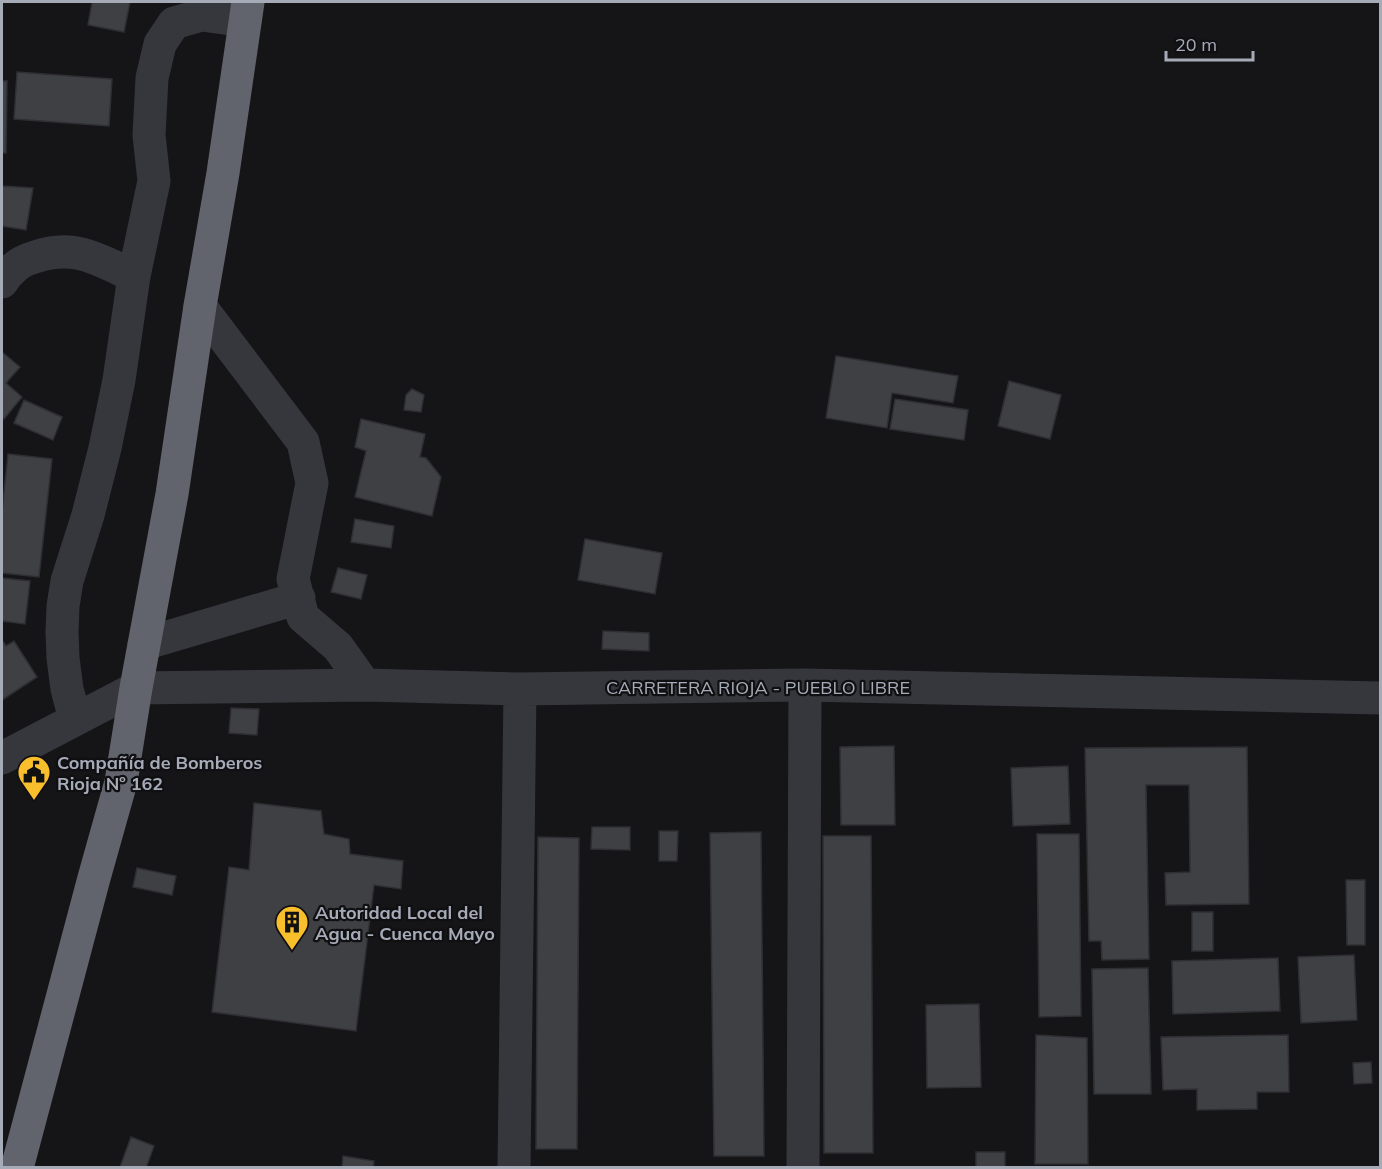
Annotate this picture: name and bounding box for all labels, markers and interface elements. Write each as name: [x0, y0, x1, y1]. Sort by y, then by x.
scale bar: [1166, 24, 1253, 62]
text: 20 m: [1175, 33, 1217, 56]
street label: CARRETERA RIOJA - PUEBLO LIBRE: [606, 676, 910, 699]
place label: Compañía de Bomberos Rioja Nº 162: [57, 751, 262, 795]
public building icon: Compañía de Bomberos Rioja Nº 162: [16, 754, 52, 801]
place label: Autoridad Local del Agua - Cuenca Mayo: [315, 901, 495, 945]
building icon: Autoridad Local del Agua - Cuenca Mayo: [274, 904, 310, 951]

